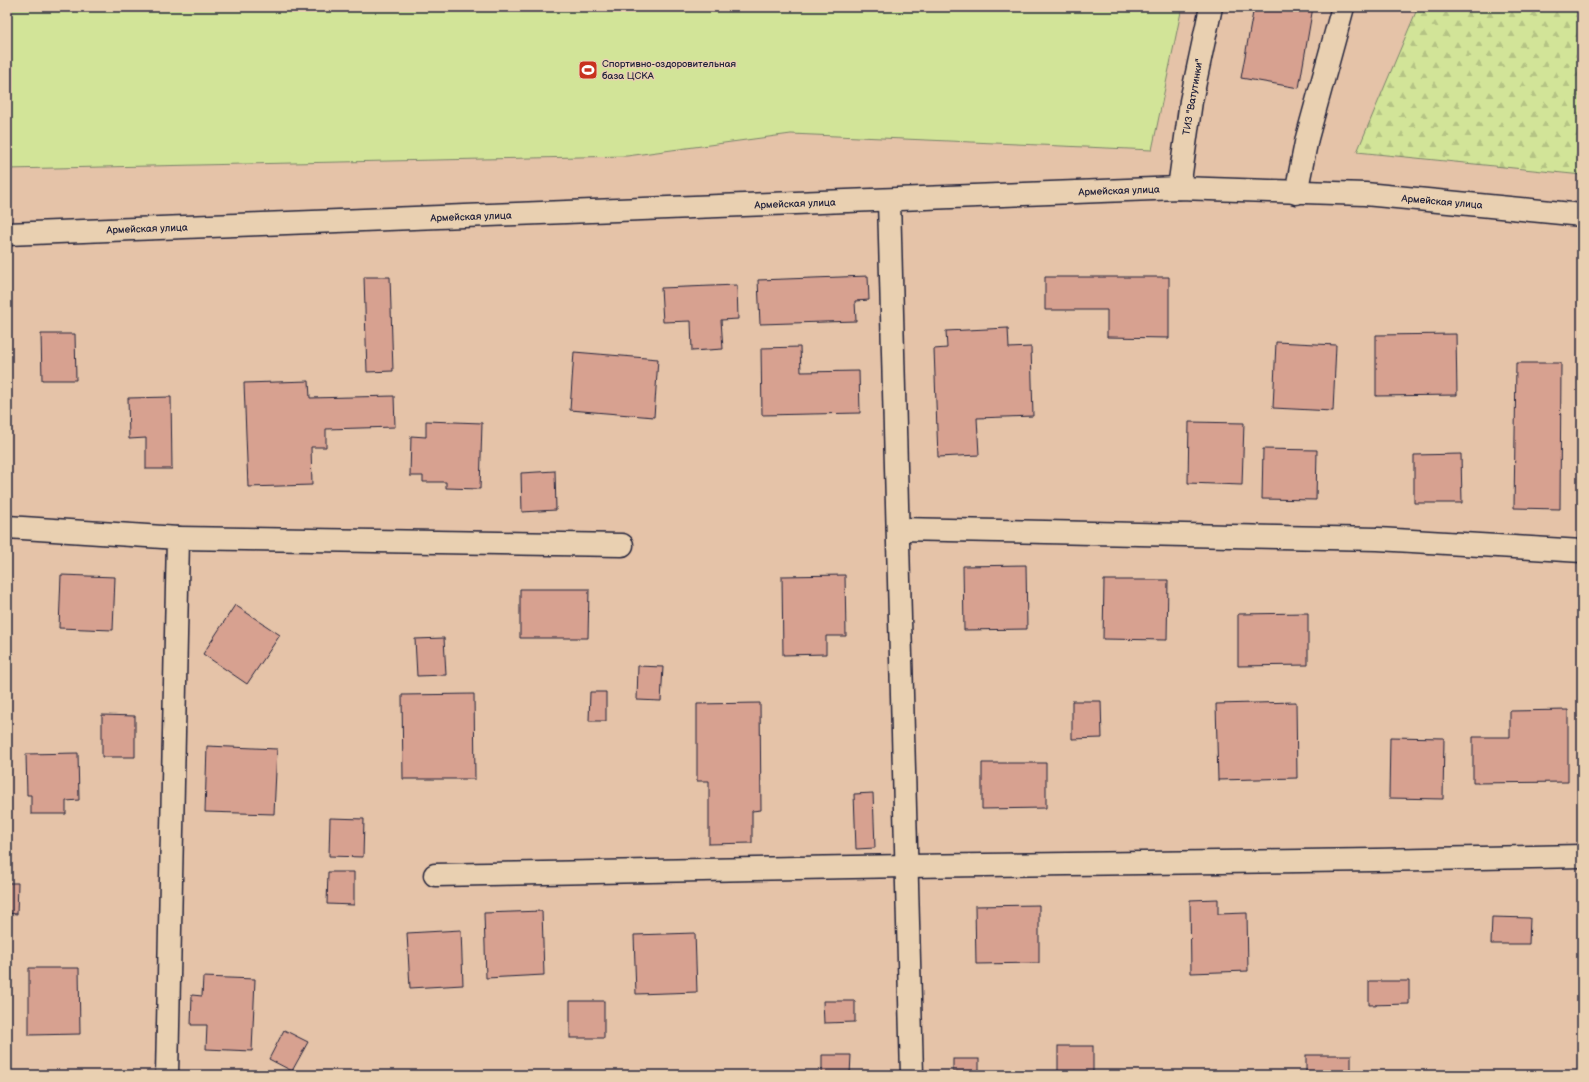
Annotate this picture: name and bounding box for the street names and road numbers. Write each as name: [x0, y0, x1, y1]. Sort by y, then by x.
street label: ТИЗ "Ватутинки": [1180, 58, 1206, 136]
street label: Армейская улица: [1077, 184, 1160, 198]
street label: Армейская улица: [1400, 192, 1483, 212]
street label: Армейская улица: [753, 197, 836, 211]
street label: Армейская улица: [429, 210, 512, 224]
street label: Армейская улица: [105, 222, 188, 236]

